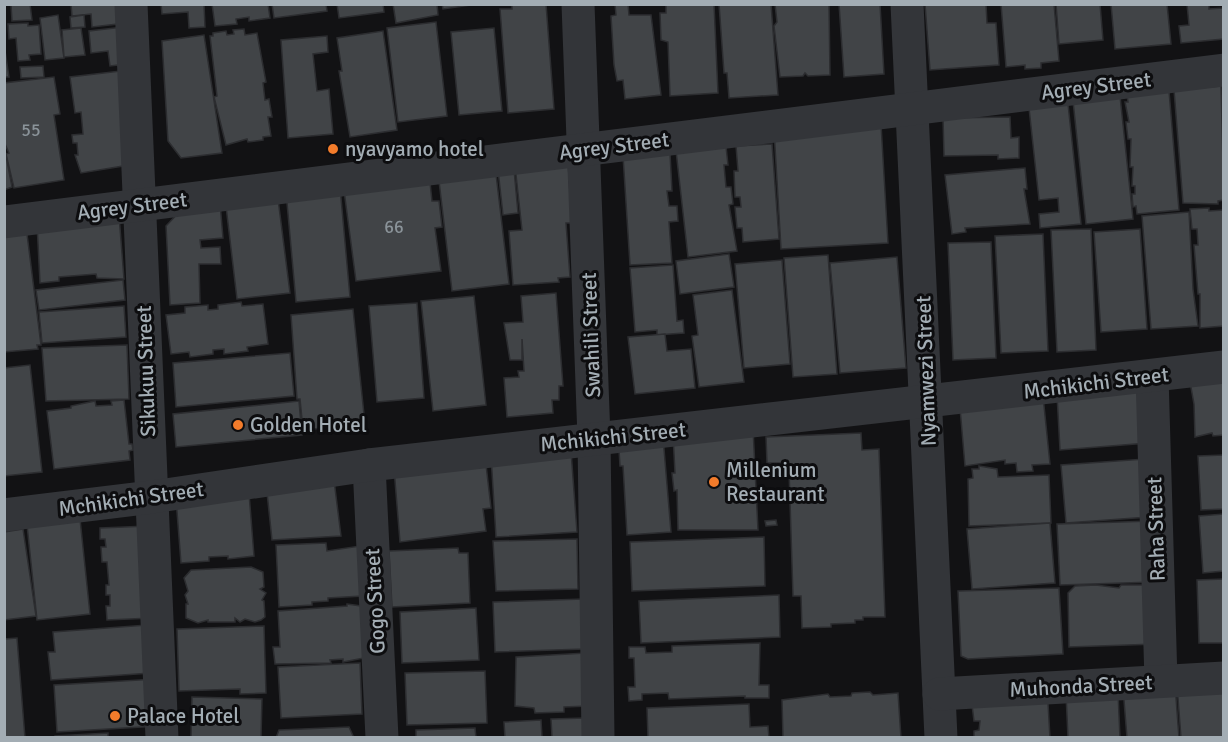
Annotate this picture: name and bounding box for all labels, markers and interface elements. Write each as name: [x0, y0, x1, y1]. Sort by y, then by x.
street label: Agrey Street: [1040, 66, 1152, 106]
house number: 55: [21, 119, 41, 141]
street label: Agrey Street: [558, 126, 670, 166]
place label: nyavyamo hotel: [345, 136, 484, 162]
marker: nyavyamo hotel: [326, 142, 340, 156]
street label: Agrey Street: [76, 186, 188, 226]
house number: 66: [384, 216, 404, 238]
street label: Swahili Street: [576, 272, 606, 398]
street label: Nyamwezi Street: [910, 295, 942, 447]
street label: Sikukuu Street: [131, 305, 161, 437]
street label: Mchikichi Street: [1022, 361, 1170, 405]
place label: Golden Hotel: [250, 412, 367, 438]
street label: Mchikichi Street: [539, 416, 687, 458]
marker: Golden Hotel: [231, 418, 245, 432]
place label: Millenium Restaurant: [726, 457, 825, 507]
marker: Millenium Restaurant: [707, 475, 721, 489]
street label: Mchikichi Street: [57, 476, 205, 522]
street label: Raha Street: [1141, 476, 1171, 582]
street label: Gogo Street: [359, 548, 391, 654]
street label: Muhonda Street: [1009, 669, 1153, 703]
place label: Palace Hotel: [127, 703, 240, 729]
marker: Palace Hotel: [108, 709, 122, 723]

